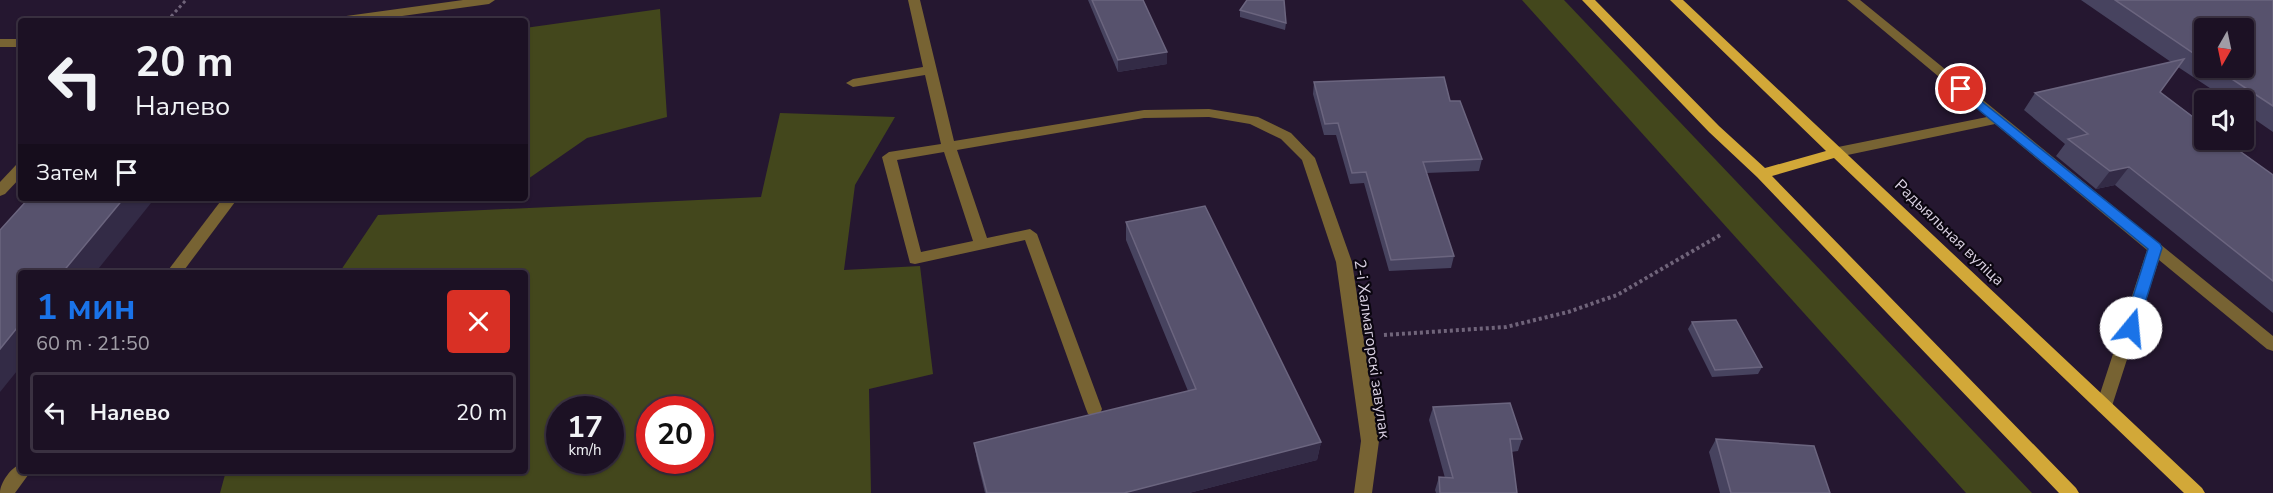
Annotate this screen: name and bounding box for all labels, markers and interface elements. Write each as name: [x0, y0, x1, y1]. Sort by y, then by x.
north arrow: [2194, 18, 2254, 78]
map controls: [2194, 18, 2254, 150]
text: 20 m: [135, 34, 234, 91]
icon: left: [36, 42, 114, 120]
pin: [1935, 63, 1986, 114]
icon: arrive: [1944, 72, 1977, 105]
text: Налево: [135, 88, 230, 125]
button: sound: [2194, 90, 2254, 150]
icon: arrive: [110, 156, 143, 189]
text: Затем: [36, 158, 98, 188]
street label: Радыяльная вуліца: [1890, 175, 2009, 291]
street label: 2-і Халмагорскі завулак: [1349, 258, 1396, 441]
text: 1 мин: [36, 283, 136, 332]
button: close: [447, 290, 510, 353]
position arrow: [2099, 296, 2163, 360]
text: 60 m · 21:50: [36, 330, 150, 357]
icon: left: [39, 396, 72, 429]
speed limit sign: 20: [636, 396, 714, 474]
text: Налево: [90, 398, 170, 428]
text: 20 m: [456, 398, 507, 428]
text: 17: [567, 407, 603, 448]
text: km/h: [568, 440, 602, 460]

